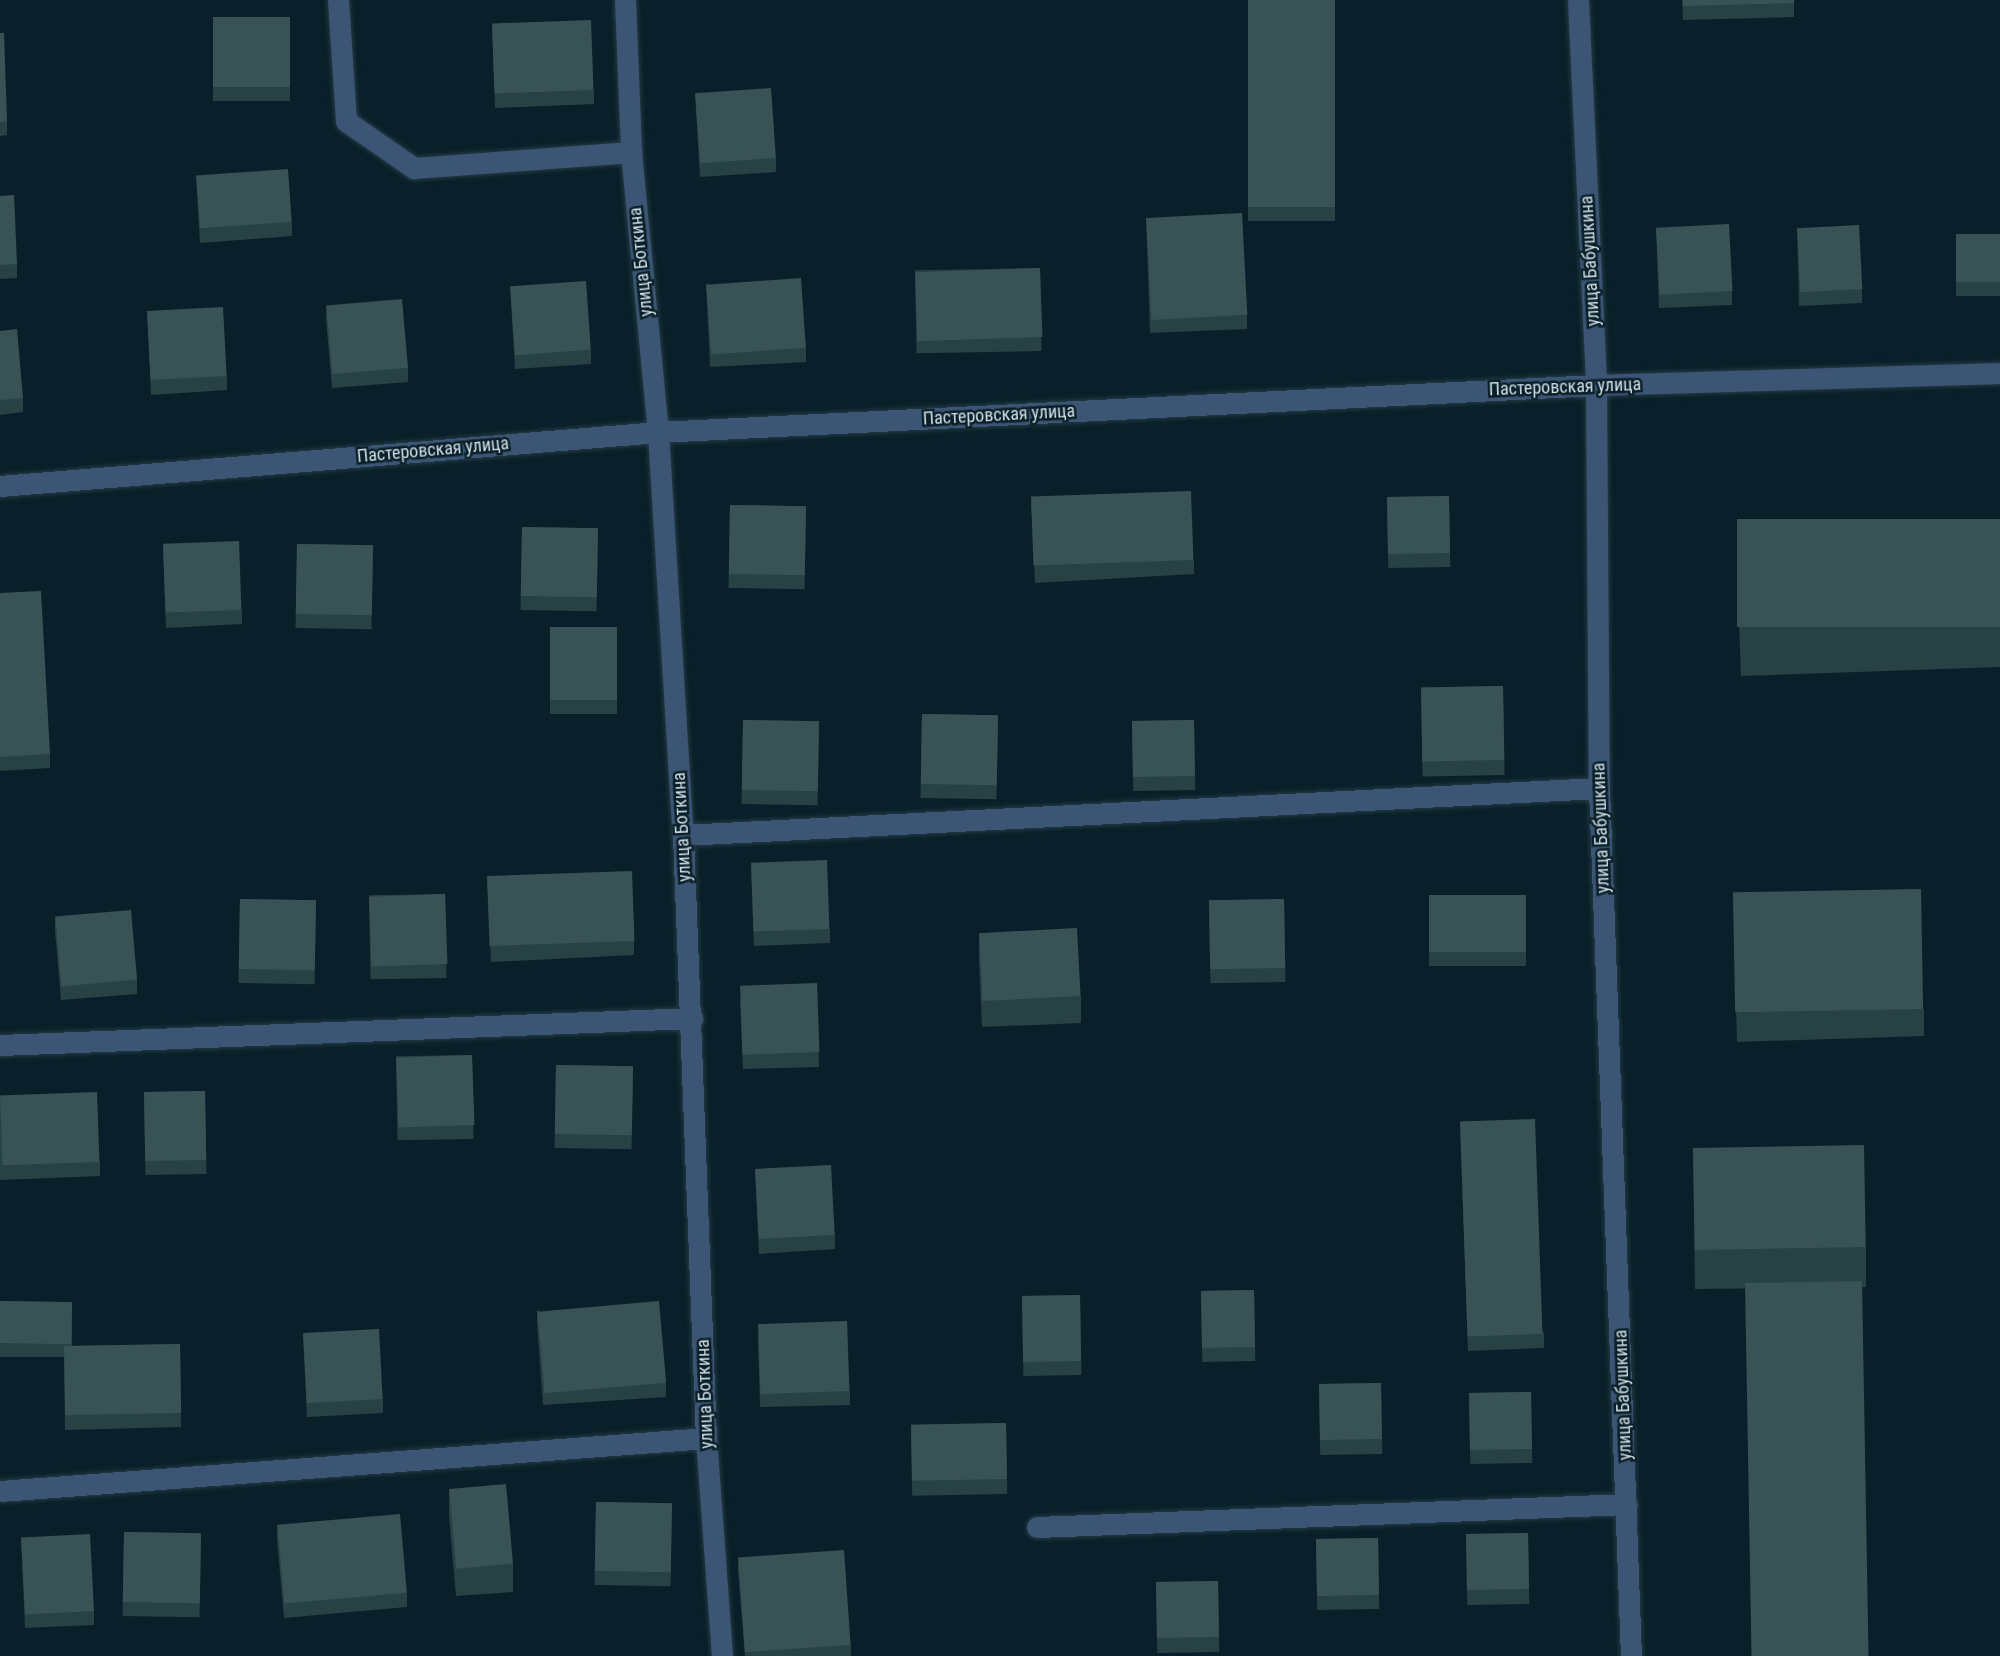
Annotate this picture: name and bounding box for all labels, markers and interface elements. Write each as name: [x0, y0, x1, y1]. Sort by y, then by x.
street label: улица Бабушкина: [1576, 195, 1604, 327]
street label: улица Боткина: [625, 206, 657, 318]
street label: Пастеровская улица: [1488, 374, 1642, 400]
street label: Пастеровская улица: [922, 400, 1076, 430]
street label: Пастеровская улица: [356, 433, 510, 467]
street label: улица Бабушкина: [1588, 762, 1614, 894]
street label: улица Боткина: [668, 772, 696, 882]
street label: улица Бабушкина: [1610, 1329, 1636, 1461]
street label: улица Боткина: [692, 1339, 718, 1449]

